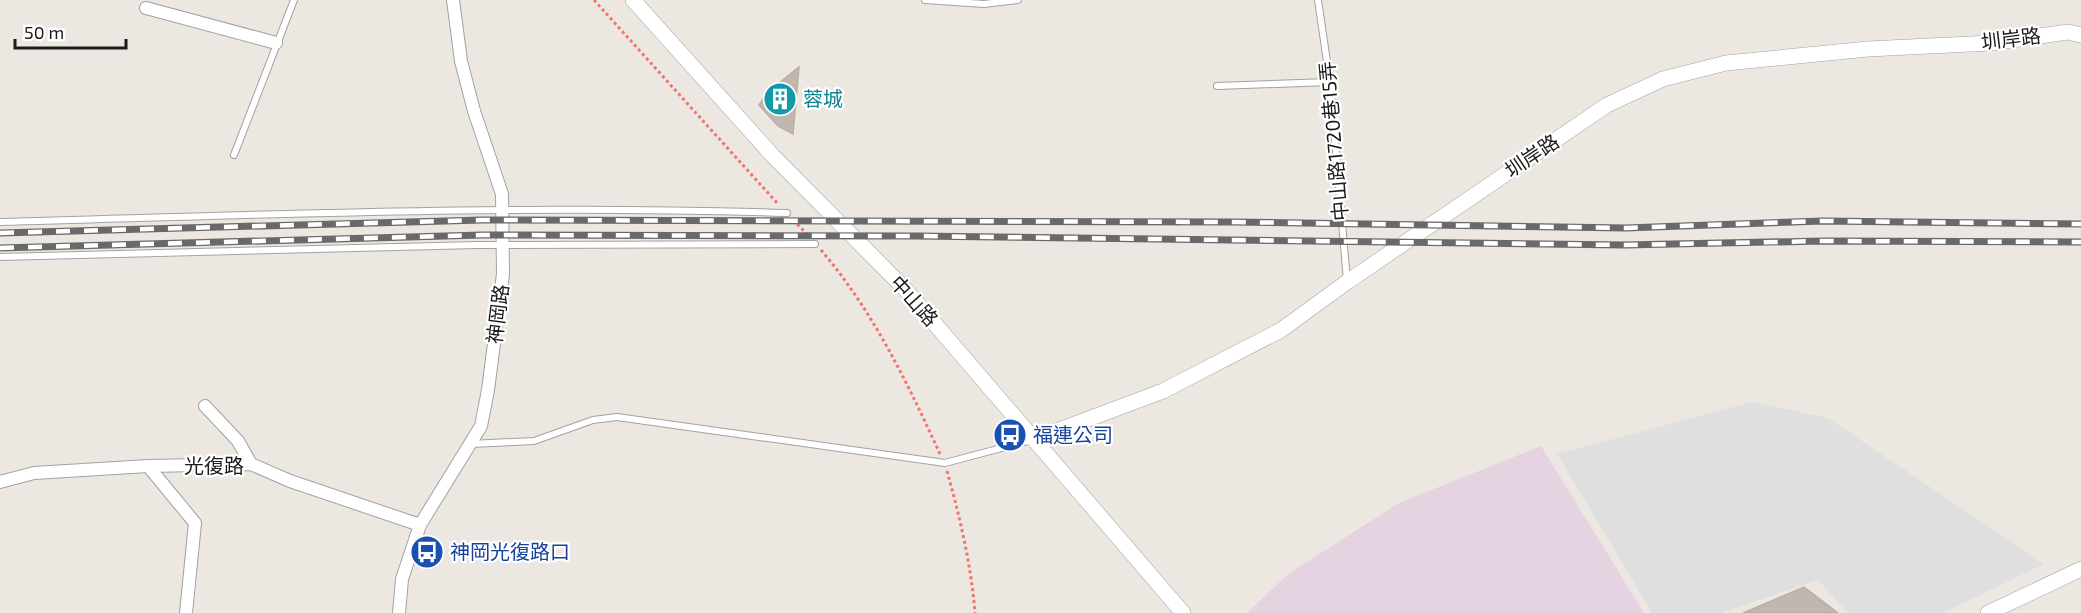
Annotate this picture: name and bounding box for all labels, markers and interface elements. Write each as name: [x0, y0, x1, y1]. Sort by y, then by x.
scale bar: [15, 12, 126, 50]
text: 50 m: [24, 21, 64, 43]
street label: 圳岸路: [1980, 22, 2042, 54]
street label: 中山路1720巷15弄: [1314, 60, 1352, 222]
building icon: 蓉城: [762, 81, 798, 117]
place label: 蓉城: [803, 86, 843, 110]
street label: 圳岸路: [1500, 128, 1563, 182]
street label: 中山路: [886, 270, 944, 331]
street label: 神岡路: [481, 283, 513, 345]
bus stop icon: 福連公司: [992, 417, 1028, 453]
place label: 福連公司: [1033, 422, 1113, 446]
street label: 光復路: [184, 453, 244, 477]
bus stop icon: 神岡光復路口: [409, 534, 445, 570]
place label: 神岡光復路口: [450, 539, 570, 563]

